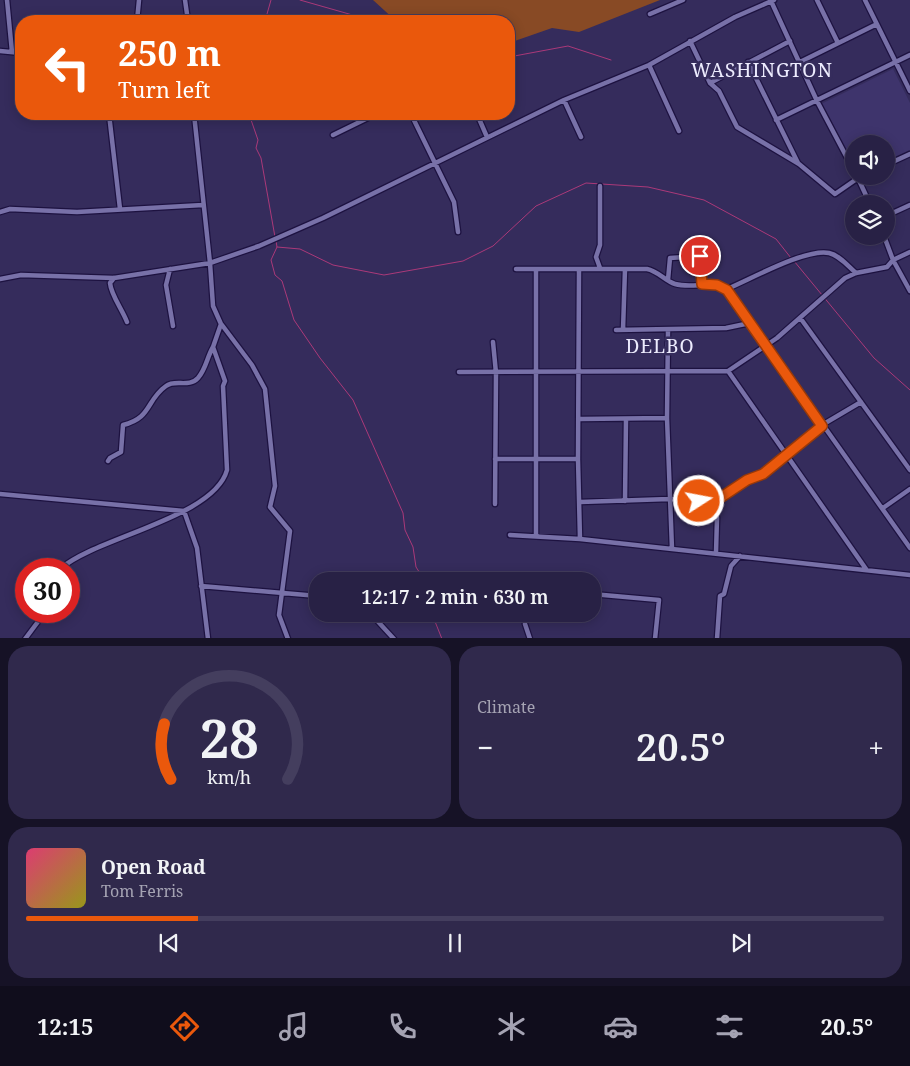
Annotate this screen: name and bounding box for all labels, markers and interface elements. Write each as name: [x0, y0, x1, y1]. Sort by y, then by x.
text: 250 m: [118, 29, 221, 76]
icon: left: [35, 35, 100, 100]
district label: WASHINGTON: [691, 57, 833, 83]
text: Turn left: [118, 74, 210, 104]
map controls: [845, 135, 895, 245]
button: sound: [845, 135, 895, 185]
button: layers: [845, 195, 895, 245]
pin: [679, 235, 721, 277]
icon: arrive: [686, 242, 714, 270]
district label: DELBO: [625, 333, 695, 359]
position arrow: [672, 474, 724, 526]
speed limit sign: 30: [15, 558, 80, 623]
text: 12:17 · 2 min · 630 m: [361, 584, 549, 610]
text: Climate: [477, 696, 535, 718]
text: 28: [200, 702, 259, 773]
text: 20.5°: [636, 720, 726, 772]
text: −: [477, 728, 493, 766]
text: +: [868, 728, 884, 766]
text: km/h: [208, 765, 251, 789]
text: Open Road: [101, 854, 206, 880]
text: Tom Ferris: [101, 880, 183, 902]
icon: previous: [155, 929, 183, 957]
icon: pause: [441, 929, 469, 957]
icon: next: [727, 929, 755, 957]
icon: directions: [167, 1009, 202, 1044]
icon: music: [276, 1009, 311, 1044]
icon: phone: [385, 1009, 420, 1044]
icon: climate: [494, 1009, 529, 1044]
icon: car: [603, 1009, 638, 1044]
icon: filters: [712, 1009, 747, 1044]
text: 12:15: [37, 1011, 93, 1041]
text: 20.5°: [820, 1011, 873, 1041]

